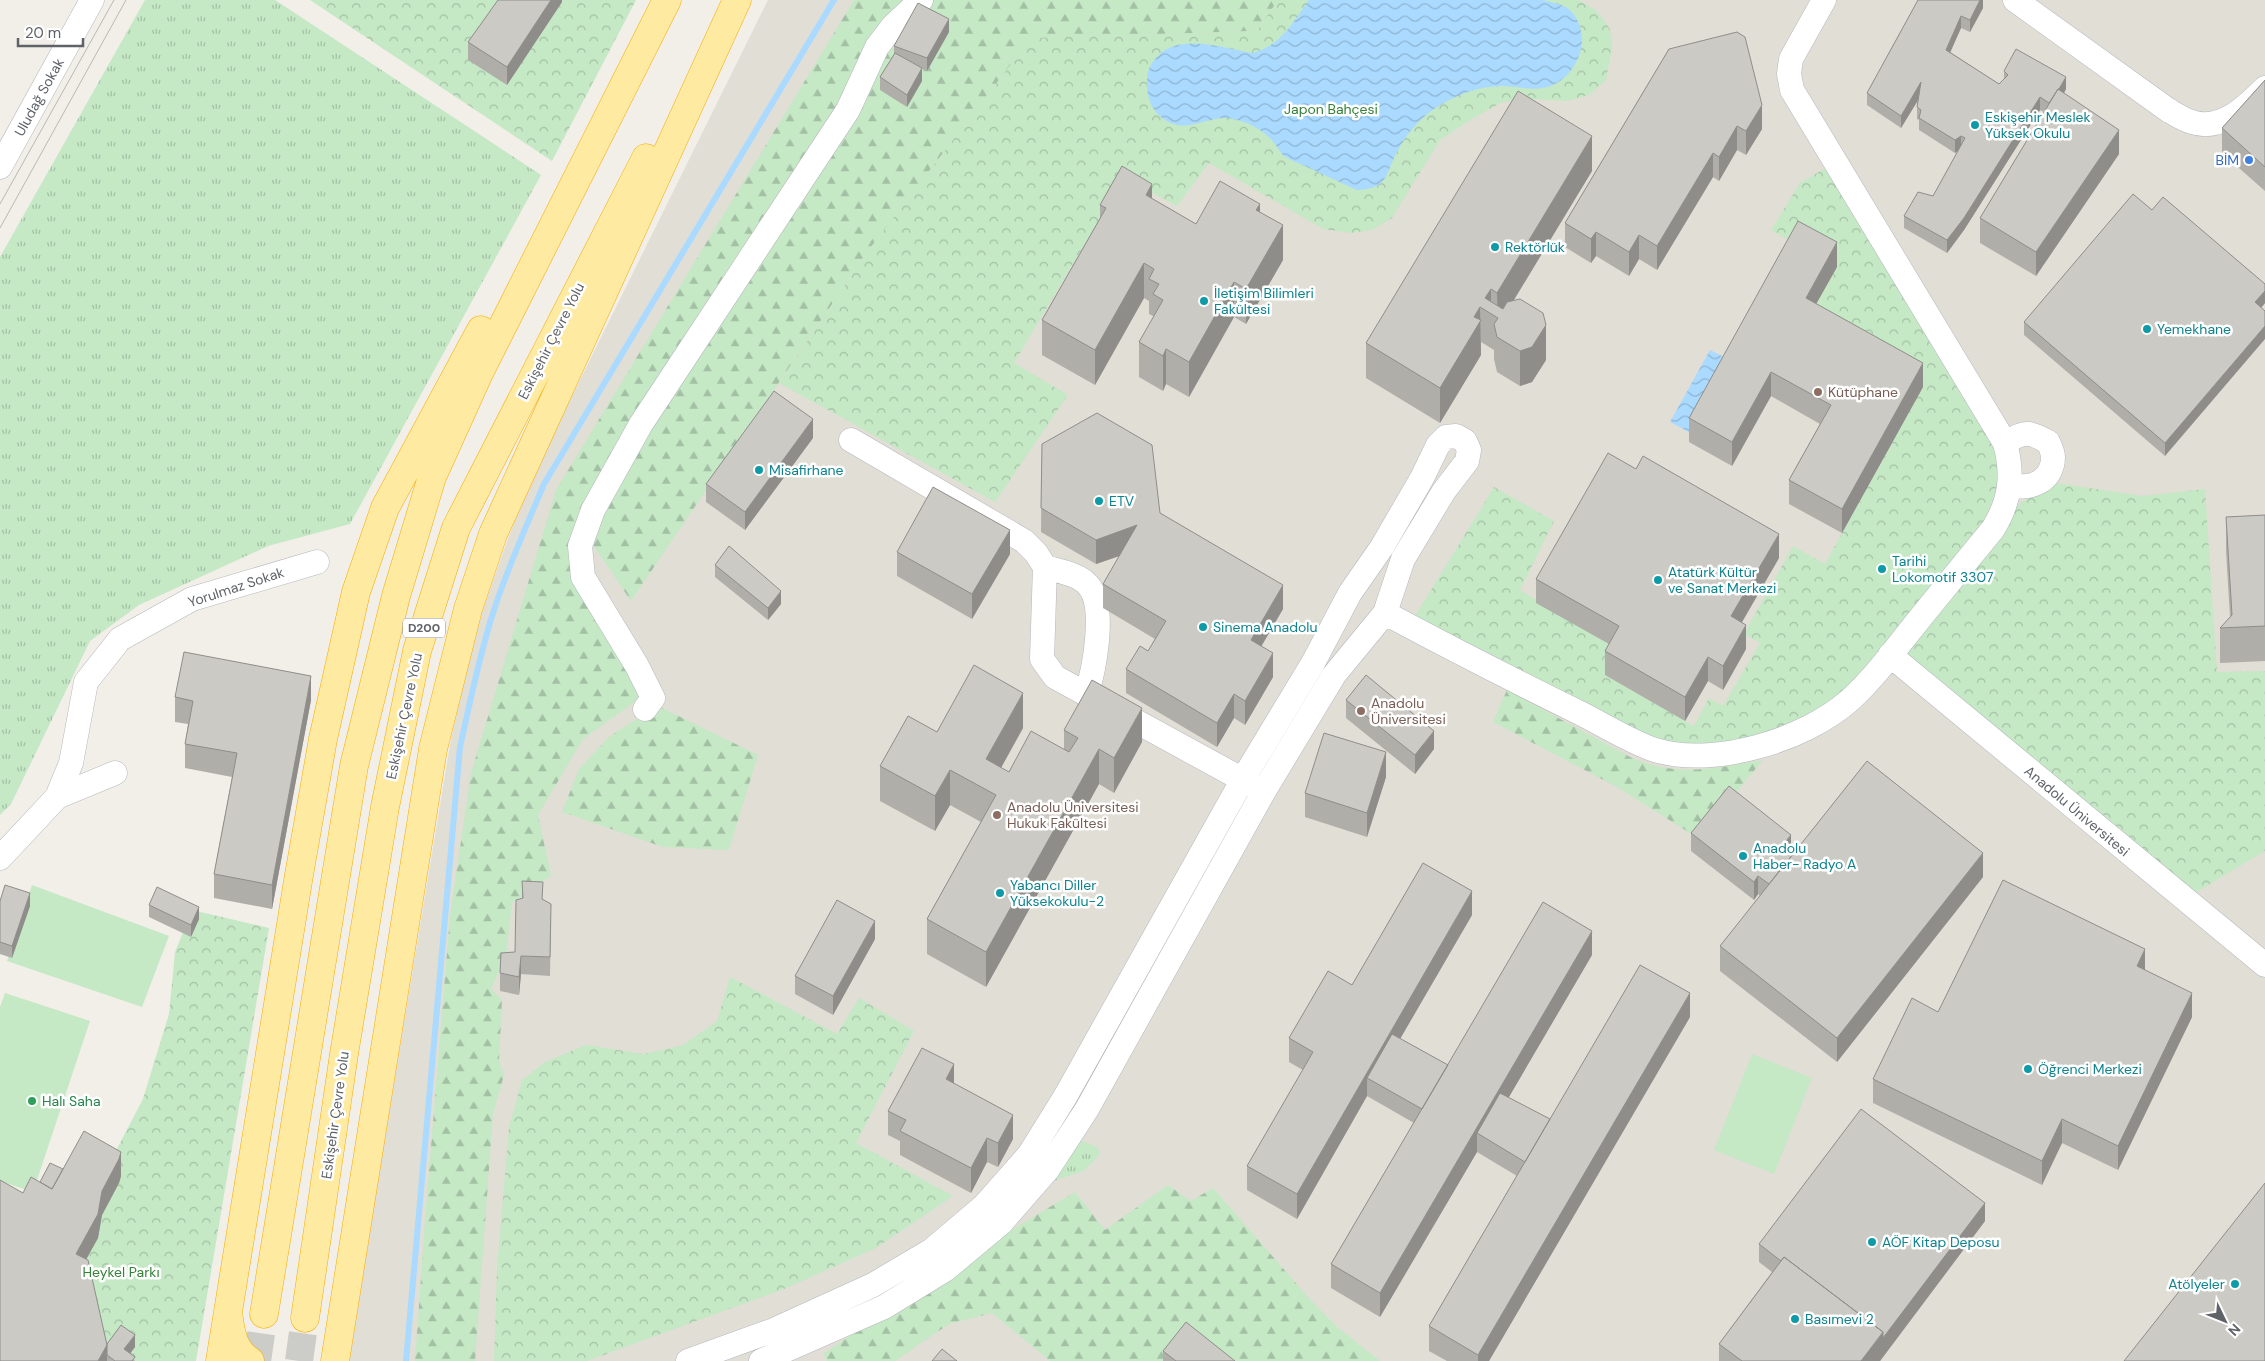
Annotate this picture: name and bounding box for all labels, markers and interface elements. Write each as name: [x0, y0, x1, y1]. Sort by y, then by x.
scale bar: [18, 15, 82, 47]
text: 20 m: [25, 23, 61, 43]
street label: Uludağ Sokak: [10, 55, 68, 139]
park label: Japon Bahçesi: [1284, 100, 1378, 118]
place label: Eskişehir Meslek Yüksek Okulu: [1985, 108, 2091, 142]
marker: Eskişehir Meslek Yüksek Okulu: [1969, 119, 1981, 131]
place label: BİM: [2216, 151, 2239, 169]
marker: BİM: [2243, 154, 2255, 166]
place label: Rektörlük: [1505, 238, 1565, 256]
marker: Rektörlük: [1489, 241, 1501, 253]
street label: Eskişehir Çevre Yolu: [514, 280, 588, 402]
place label: İletişim Bilimleri Fakültesi: [1214, 284, 1314, 318]
marker: İletişim Bilimleri Fakültesi: [1198, 295, 1210, 307]
place label: Yemekhane: [2157, 320, 2231, 338]
marker: Yemekhane: [2141, 323, 2153, 335]
place label: Kütüphane: [1828, 383, 1898, 401]
marker: Kütüphane: [1812, 386, 1824, 398]
place label: Misafirhane: [769, 461, 844, 479]
marker: Misafirhane: [753, 464, 765, 476]
place label: ETV: [1109, 492, 1135, 510]
marker: ETV: [1093, 495, 1105, 507]
place label: Tarihi Lokomotif 3307: [1892, 552, 1993, 586]
street label: Yorulmaz Sokak: [186, 563, 286, 611]
place label: Atatürk Kültür ve Sanat Merkezi: [1668, 563, 1776, 597]
marker: Tarihi Lokomotif 3307: [1876, 563, 1888, 575]
marker: Atatürk Kültür ve Sanat Merkezi: [1652, 574, 1664, 586]
road number: D200: [403, 618, 445, 638]
place label: Sinema Anadolu: [1213, 618, 1317, 636]
marker: Sinema Anadolu: [1197, 621, 1209, 633]
street label: Eskişehir Çevre Yolu: [382, 651, 426, 781]
place label: Anadolu Üniversitesi: [1371, 694, 1446, 728]
marker: Anadolu Üniversitesi: [1355, 705, 1367, 717]
street label: Anadolu Üniversitesi: [2021, 762, 2133, 860]
place label: Anadolu Üniversitesi Hukuk Fakültesi: [1007, 798, 1139, 832]
marker: Anadolu Üniversitesi Hukuk Fakültesi: [991, 809, 1003, 821]
place label: Anadolu Haber- Radyo A: [1753, 839, 1856, 873]
marker: Anadolu Haber- Radyo A: [1737, 850, 1749, 862]
place label: Yabancı Diller Yüksekokulu-2: [1010, 876, 1104, 910]
marker: Yabancı Diller Yüksekokulu-2: [994, 887, 1006, 899]
street label: Eskişehir Çevre Yolu: [317, 1050, 353, 1180]
place label: Öğrenci Merkezi: [2038, 1060, 2142, 1078]
marker: Öğrenci Merkezi: [2022, 1063, 2034, 1075]
place label: Halı Saha: [42, 1092, 101, 1110]
marker: Halı Saha: [26, 1095, 38, 1107]
place label: AÖF Kitap Deposu: [1882, 1233, 2000, 1251]
marker: AÖF Kitap Deposu: [1866, 1236, 1878, 1248]
park label: Heykel Parkı: [82, 1263, 160, 1281]
place label: Atölyeler: [2168, 1275, 2225, 1293]
marker: Atölyeler: [2229, 1278, 2241, 1290]
north arrow: [2200, 1296, 2250, 1346]
place label: Basımevi 2: [1805, 1310, 1874, 1328]
marker: Basımevi 2: [1789, 1313, 1801, 1325]
text: N: [2224, 1320, 2245, 1340]

